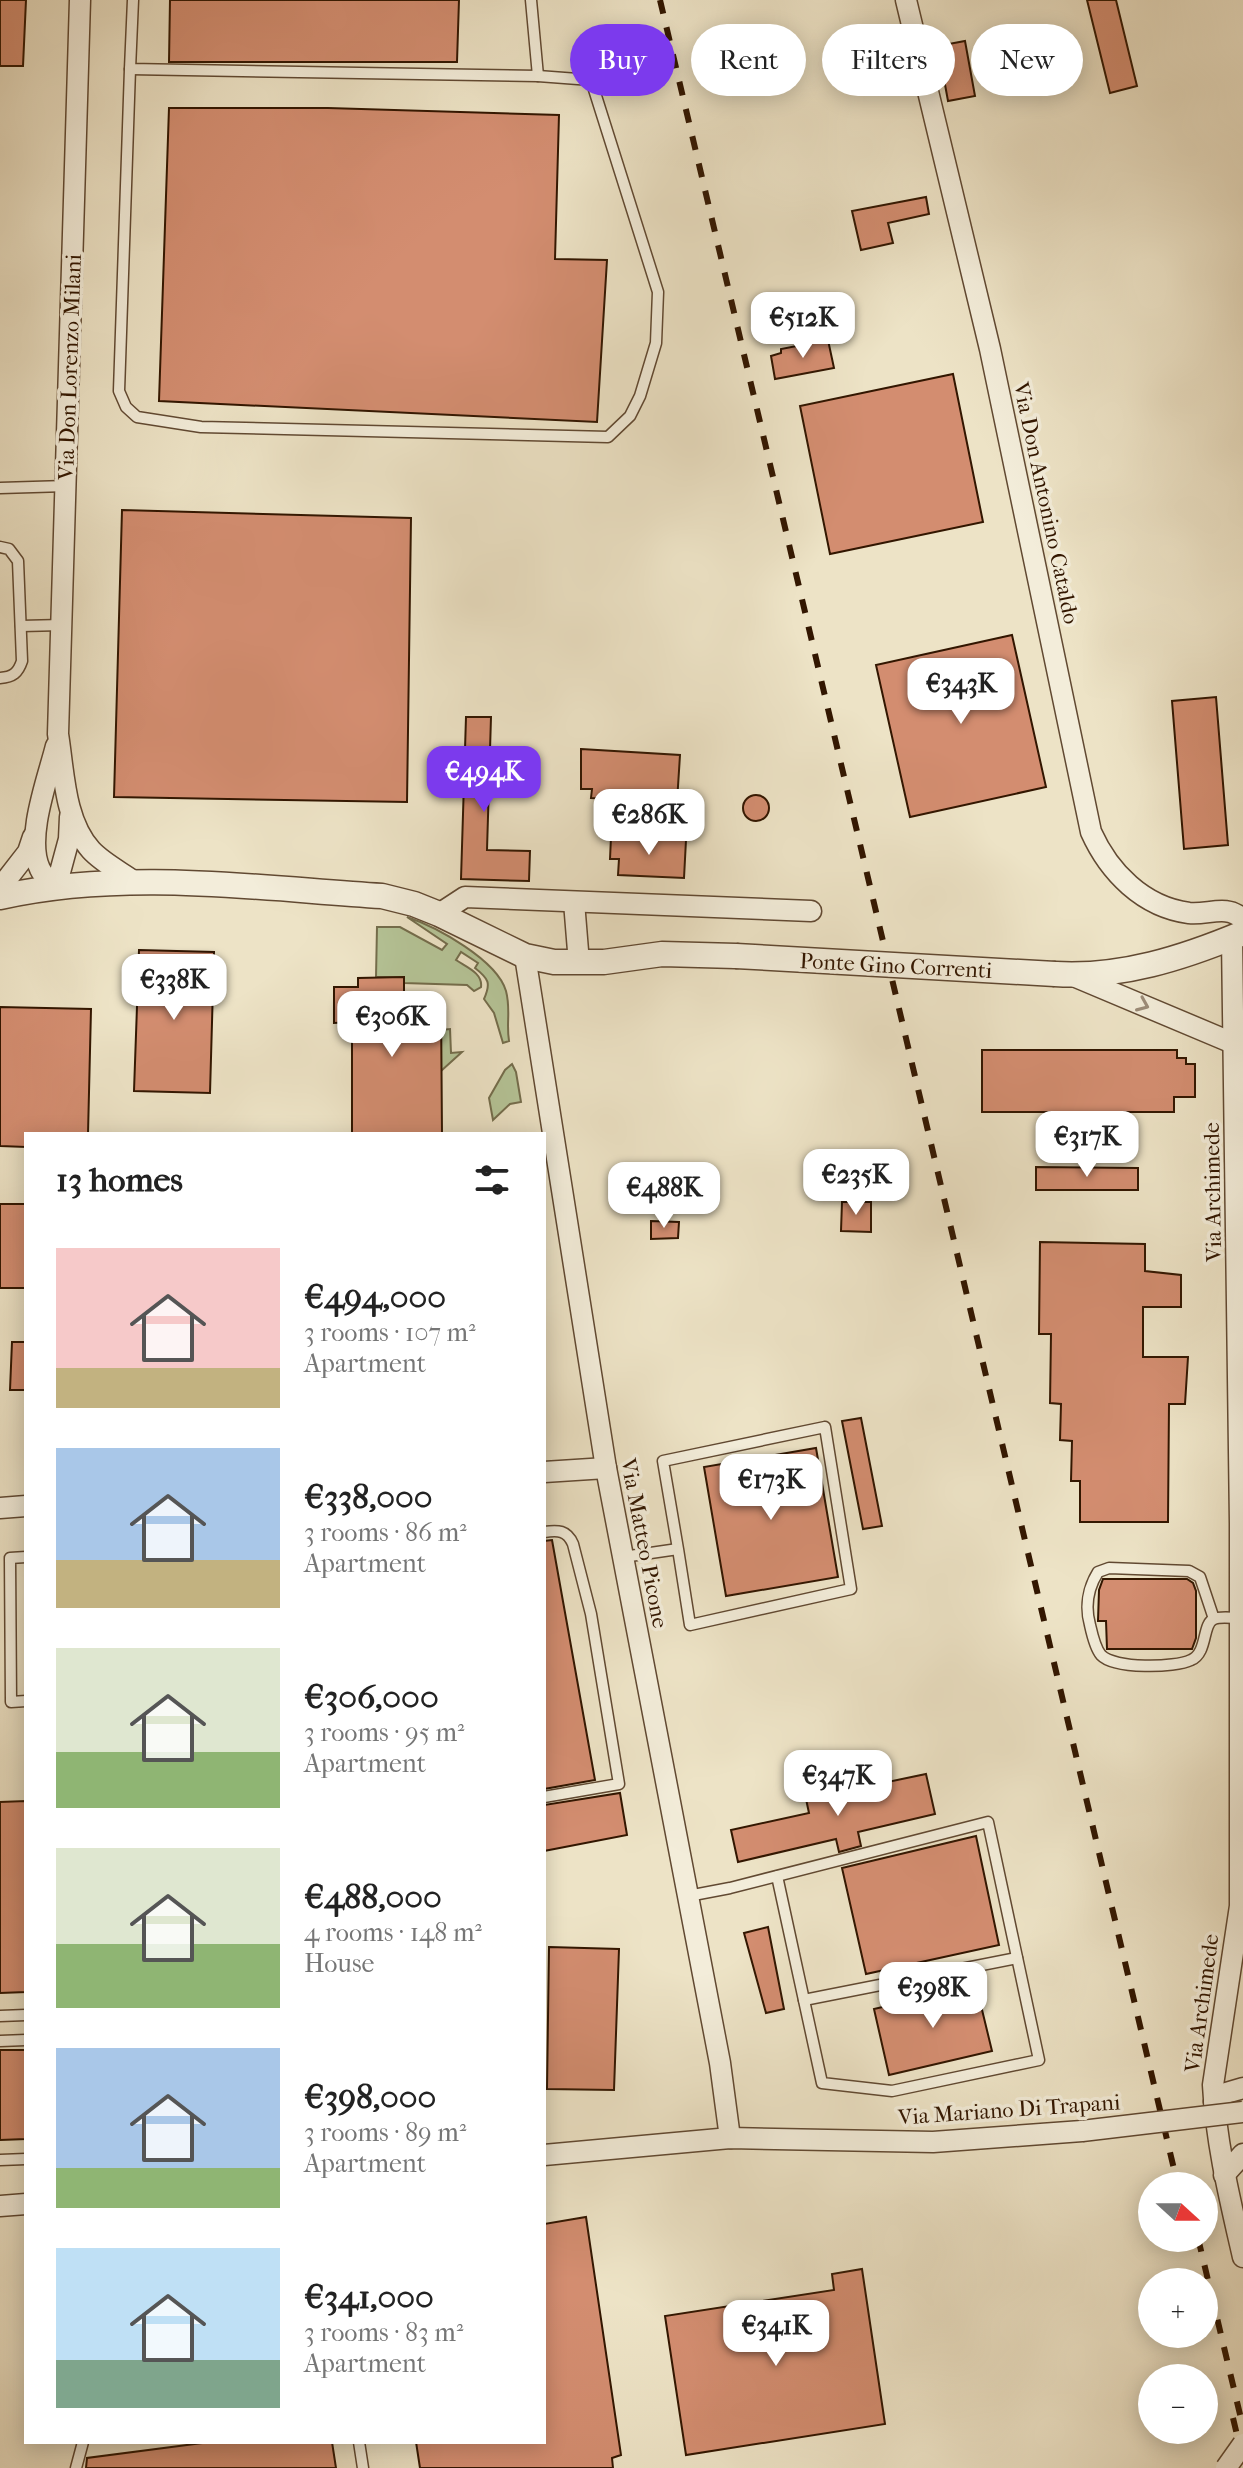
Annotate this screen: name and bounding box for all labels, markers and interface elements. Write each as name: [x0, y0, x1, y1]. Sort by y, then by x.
chip: Buy: [570, 24, 675, 96]
chip: Rent: [691, 24, 806, 96]
chip: Filters: [822, 24, 955, 96]
chip: New: [971, 24, 1083, 96]
street label: Via Don Lorenzo Milani: [53, 253, 87, 481]
pin: €512K: [747, 292, 859, 360]
text: €512K: [769, 302, 837, 333]
street label: Via Don Antonino Cataldo: [1007, 379, 1084, 627]
pin: €343K: [905, 658, 1017, 726]
text: €343K: [925, 668, 997, 699]
pin: €494K: [428, 746, 540, 814]
text: €494K: [445, 756, 523, 787]
pin: €286K: [593, 789, 705, 857]
text: €286K: [612, 799, 686, 830]
street label: Ponte Gino Correnti: [799, 948, 993, 984]
pin: €338K: [118, 954, 230, 1022]
text: €338K: [140, 964, 208, 995]
pin: €306K: [336, 991, 448, 1059]
one-way arrow: [1135, 996, 1149, 1012]
text: €306K: [355, 1001, 429, 1032]
pin: €317K: [1031, 1111, 1143, 1179]
text: €317K: [1054, 1121, 1120, 1152]
street label: Via Archimede: [1199, 1122, 1227, 1263]
pin: €235K: [800, 1149, 912, 1217]
icon: filters: [470, 1158, 514, 1202]
text: €235K: [821, 1159, 891, 1190]
text: 13 homes: [56, 1160, 183, 1200]
pin: €488K: [608, 1162, 720, 1230]
text: €488K: [626, 1172, 702, 1203]
text: €494,000: [304, 1277, 446, 1317]
icon: home: [120, 1280, 216, 1376]
text: 3 rooms · 107 m²: [304, 1317, 476, 1348]
text: Apartment: [304, 1348, 426, 1379]
pin: €173K: [715, 1454, 827, 1522]
street label: Via Matteo Picone: [615, 1455, 673, 1630]
text: €173K: [738, 1464, 804, 1495]
text: €338,000: [304, 1477, 433, 1517]
icon: home: [120, 1480, 216, 1576]
text: 3 rooms · 86 m²: [304, 1517, 467, 1548]
text: Apartment: [304, 1548, 426, 1579]
text: €306,000: [304, 1677, 439, 1717]
icon: home: [120, 1680, 216, 1776]
text: 3 rooms · 95 m²: [304, 1717, 464, 1748]
text: Apartment: [304, 1748, 426, 1779]
pin: €347K: [782, 1750, 894, 1818]
text: €347K: [802, 1760, 874, 1791]
text: €488,000: [304, 1877, 442, 1917]
icon: home: [120, 1880, 216, 1976]
text: 4 rooms · 148 m²: [304, 1917, 482, 1948]
street label: Via Archimede: [1179, 1932, 1225, 2075]
text: House: [304, 1948, 374, 1979]
pin: €398K: [877, 1962, 989, 2030]
text: €398K: [897, 1972, 969, 2003]
text: €398,000: [304, 2077, 436, 2117]
icon: home: [120, 2080, 216, 2176]
street label: Via Mariano Di Trapani: [896, 2089, 1122, 2131]
text: 3 rooms · 89 m²: [304, 2117, 466, 2148]
text: Apartment: [304, 2148, 426, 2179]
north arrow: [1138, 2172, 1218, 2252]
map controls: [1138, 2172, 1218, 2444]
button: +: [1138, 2268, 1218, 2348]
text: €341,000: [304, 2277, 434, 2317]
icon: home: [120, 2280, 216, 2376]
pin: €341K: [720, 2300, 832, 2368]
text: €341K: [741, 2310, 811, 2341]
text: 3 rooms · 83 m²: [304, 2317, 463, 2348]
text: Apartment: [304, 2348, 426, 2379]
button: −: [1138, 2364, 1218, 2444]

